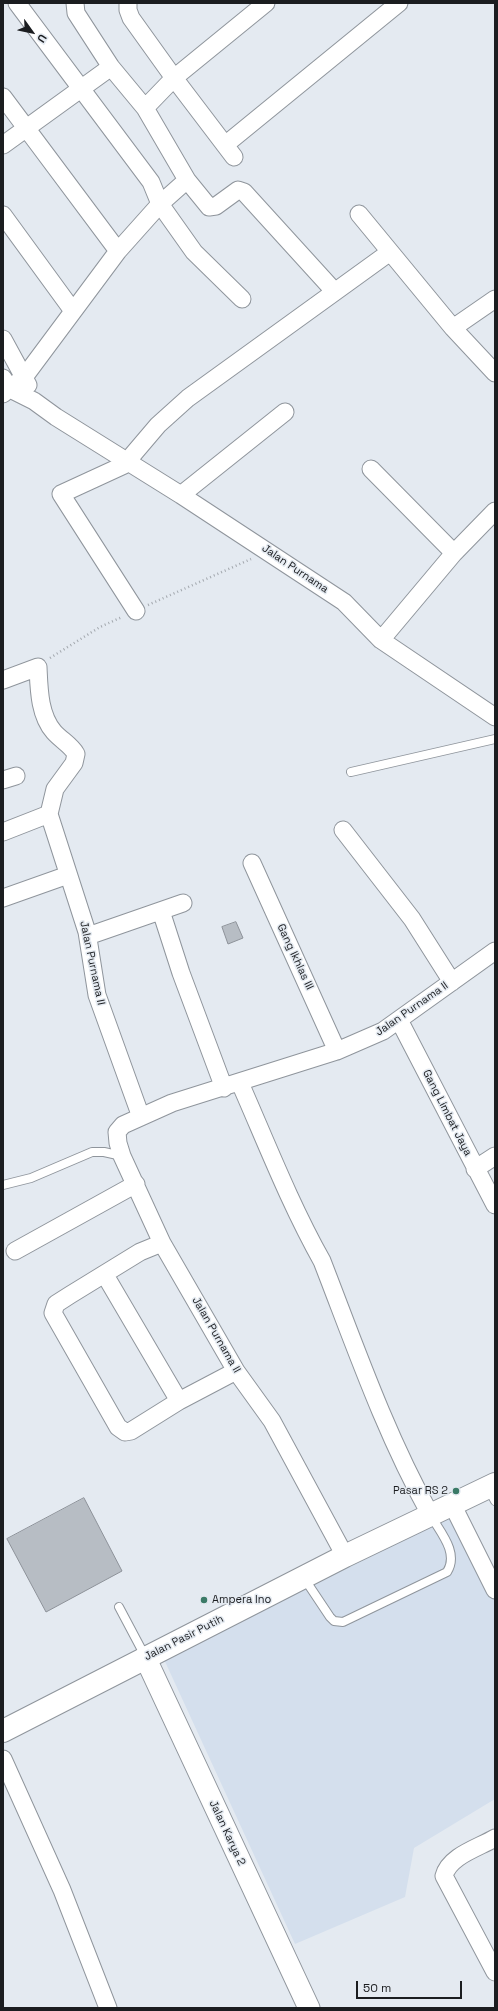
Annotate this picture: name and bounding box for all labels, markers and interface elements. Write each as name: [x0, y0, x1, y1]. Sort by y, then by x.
north arrow: [12, 12, 52, 52]
text: U: [34, 32, 50, 45]
street label: Jalan Purnama: [259, 542, 331, 596]
street label: Jalan Purnama II: [77, 920, 107, 1006]
street label: Gang Ikhlas III: [274, 922, 316, 992]
street label: Jalan Purnama II: [373, 979, 451, 1039]
street label: Gang Limbat Jaya: [420, 1068, 474, 1158]
street label: Jalan Purnama II: [189, 1295, 243, 1375]
place label: Pasar RS 2: [393, 1484, 448, 1498]
marker: Pasar RS 2: [451, 1486, 461, 1496]
place label: Ampera Ino: [212, 1593, 271, 1607]
marker: Ampera Ino: [199, 1595, 209, 1605]
street label: Jalan Pasir Putih: [142, 1612, 226, 1664]
street label: Jalan Karya 2: [206, 1798, 248, 1868]
scale bar: [358, 1973, 464, 1999]
text: 50 m: [363, 1980, 391, 1996]

